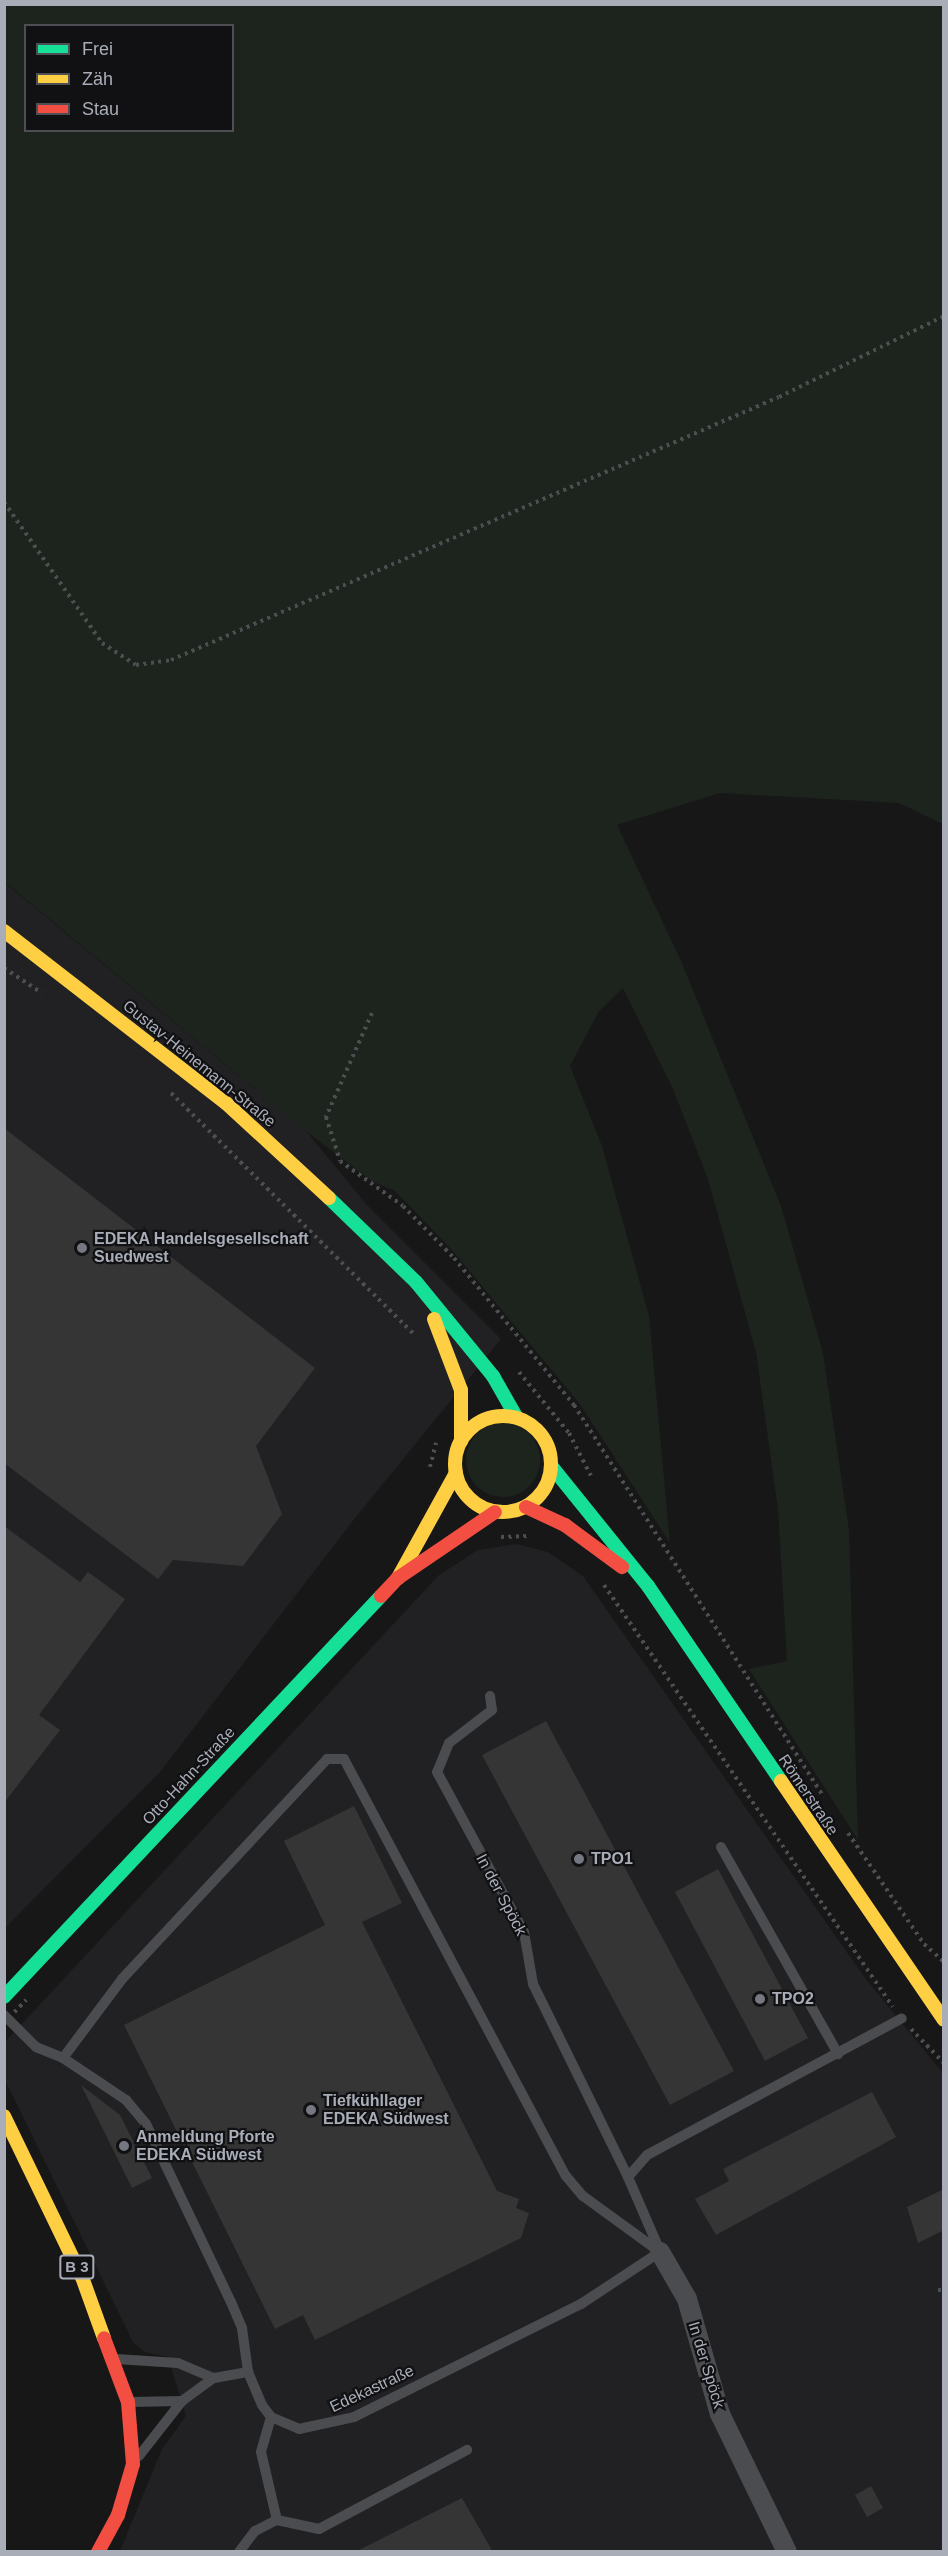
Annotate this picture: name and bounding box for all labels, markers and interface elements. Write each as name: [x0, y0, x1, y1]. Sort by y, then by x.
legend: [24, 24, 234, 132]
text: Frei: [82, 39, 113, 59]
text: Zäh: [82, 69, 113, 89]
text: Stau: [82, 99, 119, 119]
street label: Gustav-Heinemann-Straße: [119, 996, 279, 1132]
place label: EDEKA Handelsgesellschaft Suedwest: [94, 1229, 309, 1267]
marker: EDEKA Handelsgesellschaft Suedwest: [75, 1241, 89, 1255]
street label: Otto-Hahn-Straße: [139, 1723, 239, 1829]
street label: Römerstraße: [774, 1751, 842, 1839]
place label: TPO1: [591, 1849, 633, 1869]
street label: In der Spöck: [471, 1851, 531, 1939]
marker: TPO1: [572, 1852, 586, 1866]
place label: TPO2: [772, 1989, 814, 2009]
marker: TPO2: [753, 1992, 767, 2006]
place label: Tiefkühllager EDEKA Südwest: [323, 2091, 449, 2129]
marker: Tiefkühllager EDEKA Südwest: [304, 2103, 318, 2117]
place label: Anmeldung Pforte EDEKA Südwest: [136, 2127, 275, 2165]
marker: Anmeldung Pforte EDEKA Südwest: [117, 2139, 131, 2153]
road number: B 3: [59, 2255, 95, 2279]
street label: In der Spöck: [684, 2319, 728, 2411]
street label: Edekastraße: [327, 2361, 417, 2417]

